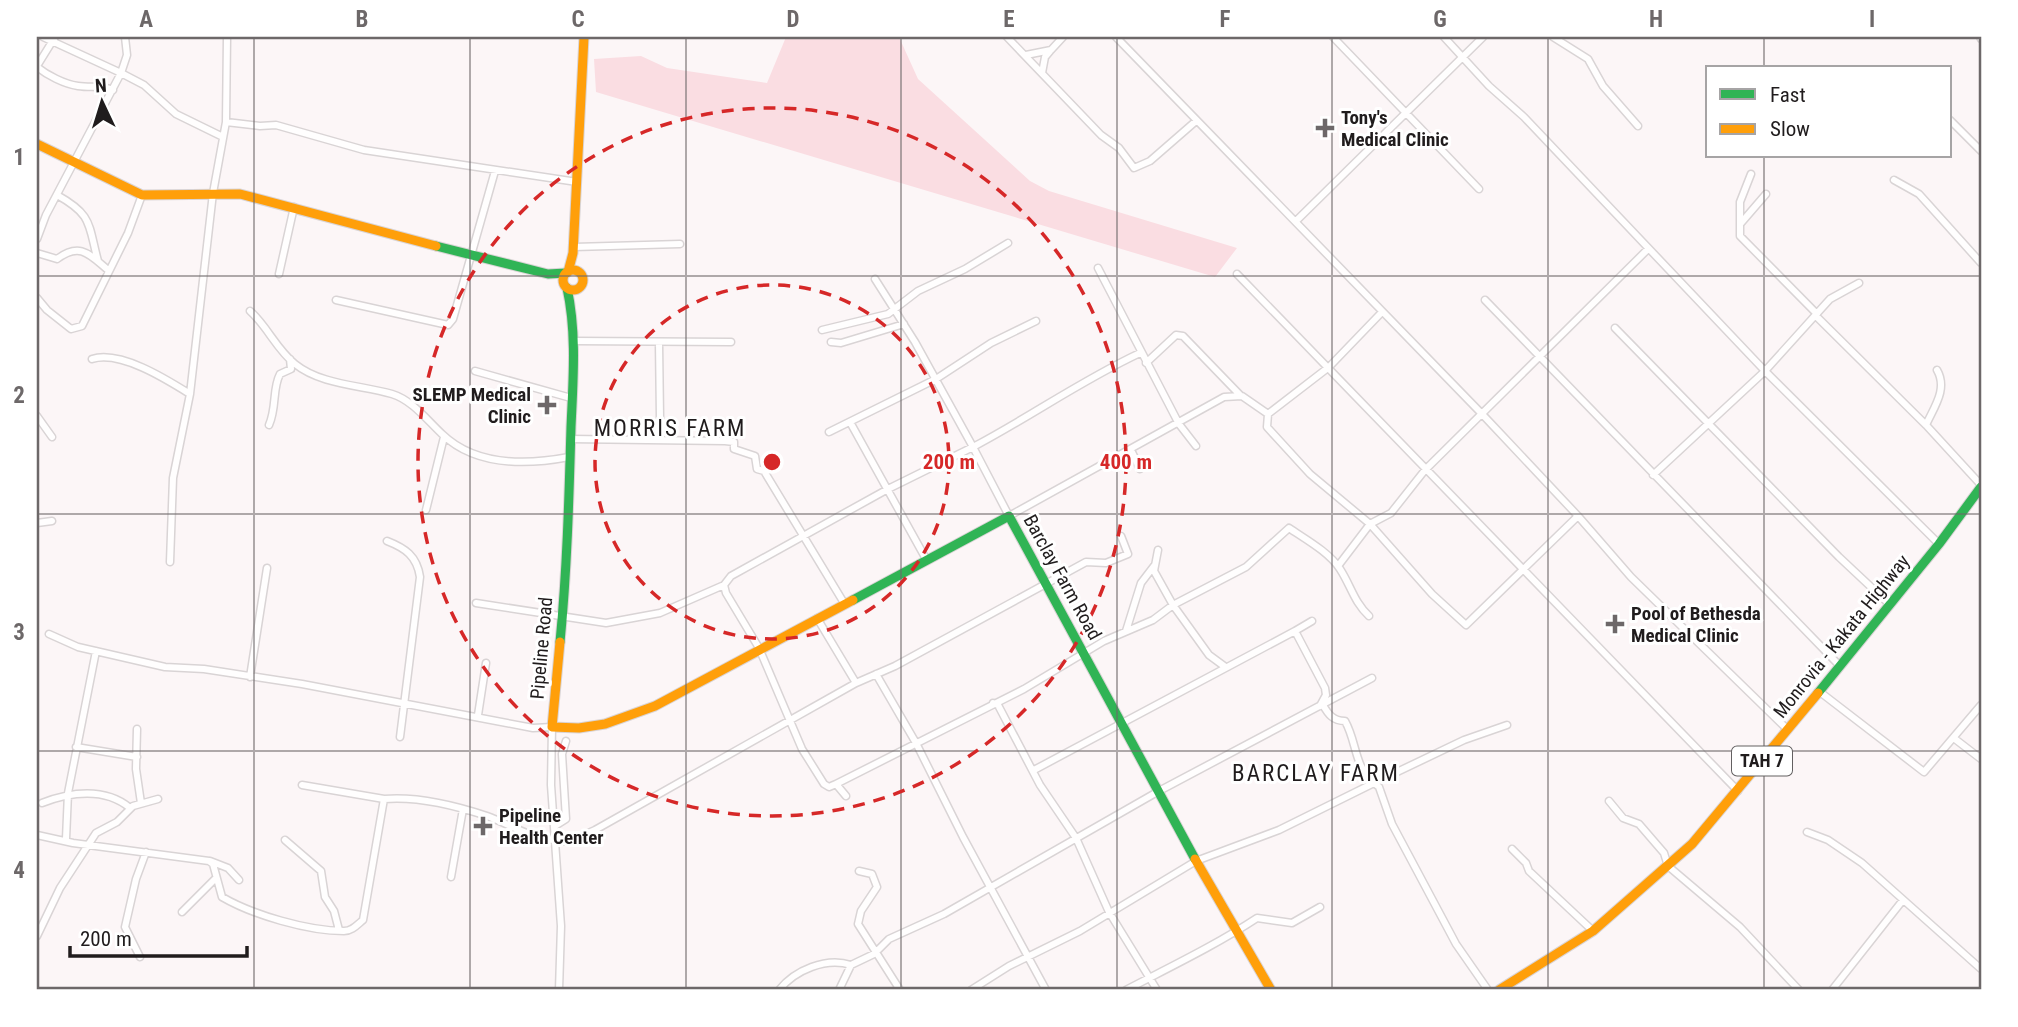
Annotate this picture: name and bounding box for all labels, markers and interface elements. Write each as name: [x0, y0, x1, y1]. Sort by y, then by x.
text: A: [139, 6, 153, 33]
text: B: [356, 6, 368, 33]
text: C: [571, 6, 585, 33]
text: D: [787, 6, 800, 33]
text: E: [1003, 6, 1015, 33]
text: F: [1220, 6, 1231, 33]
text: G: [1433, 6, 1447, 33]
text: H: [1649, 6, 1663, 33]
text: I: [1869, 6, 1875, 33]
north arrow: [66, 66, 136, 136]
legend: [1706, 66, 1952, 158]
text: N: [94, 74, 107, 97]
text: Fast: [1770, 83, 1806, 107]
place label: Tony's Medical Clinic: [1341, 106, 1449, 151]
text: Slow: [1770, 117, 1810, 141]
marker: Tony's Medical Clinic: [1315, 118, 1335, 138]
text: 1: [13, 144, 25, 171]
text: 2: [13, 382, 25, 409]
place label: SLEMP Medical Clinic: [413, 383, 531, 428]
marker: SLEMP Medical Clinic: [537, 395, 557, 415]
district label: MORRIS FARM: [594, 415, 746, 442]
centre of rings: [760, 450, 784, 474]
text: 200 m: [923, 450, 975, 474]
text: 400 m: [1100, 450, 1152, 474]
street label: Barclay Farm Road: [1019, 510, 1107, 644]
street label: Monrovia - Kakata Highway: [1768, 550, 1914, 723]
street label: Pipeline Road: [526, 596, 557, 700]
place label: Pool of Bethesda Medical Clinic: [1631, 602, 1761, 647]
marker: Pool of Bethesda Medical Clinic: [1605, 614, 1625, 634]
text: 3: [13, 619, 25, 646]
road number: TAH 7: [1732, 746, 1792, 776]
district label: BARCLAY FARM: [1232, 760, 1400, 787]
place label: Pipeline Health Center: [499, 804, 604, 849]
marker: Pipeline Health Center: [473, 816, 493, 836]
text: 4: [13, 857, 25, 884]
scale bar: [70, 915, 247, 959]
text: 200 m: [80, 927, 132, 951]

